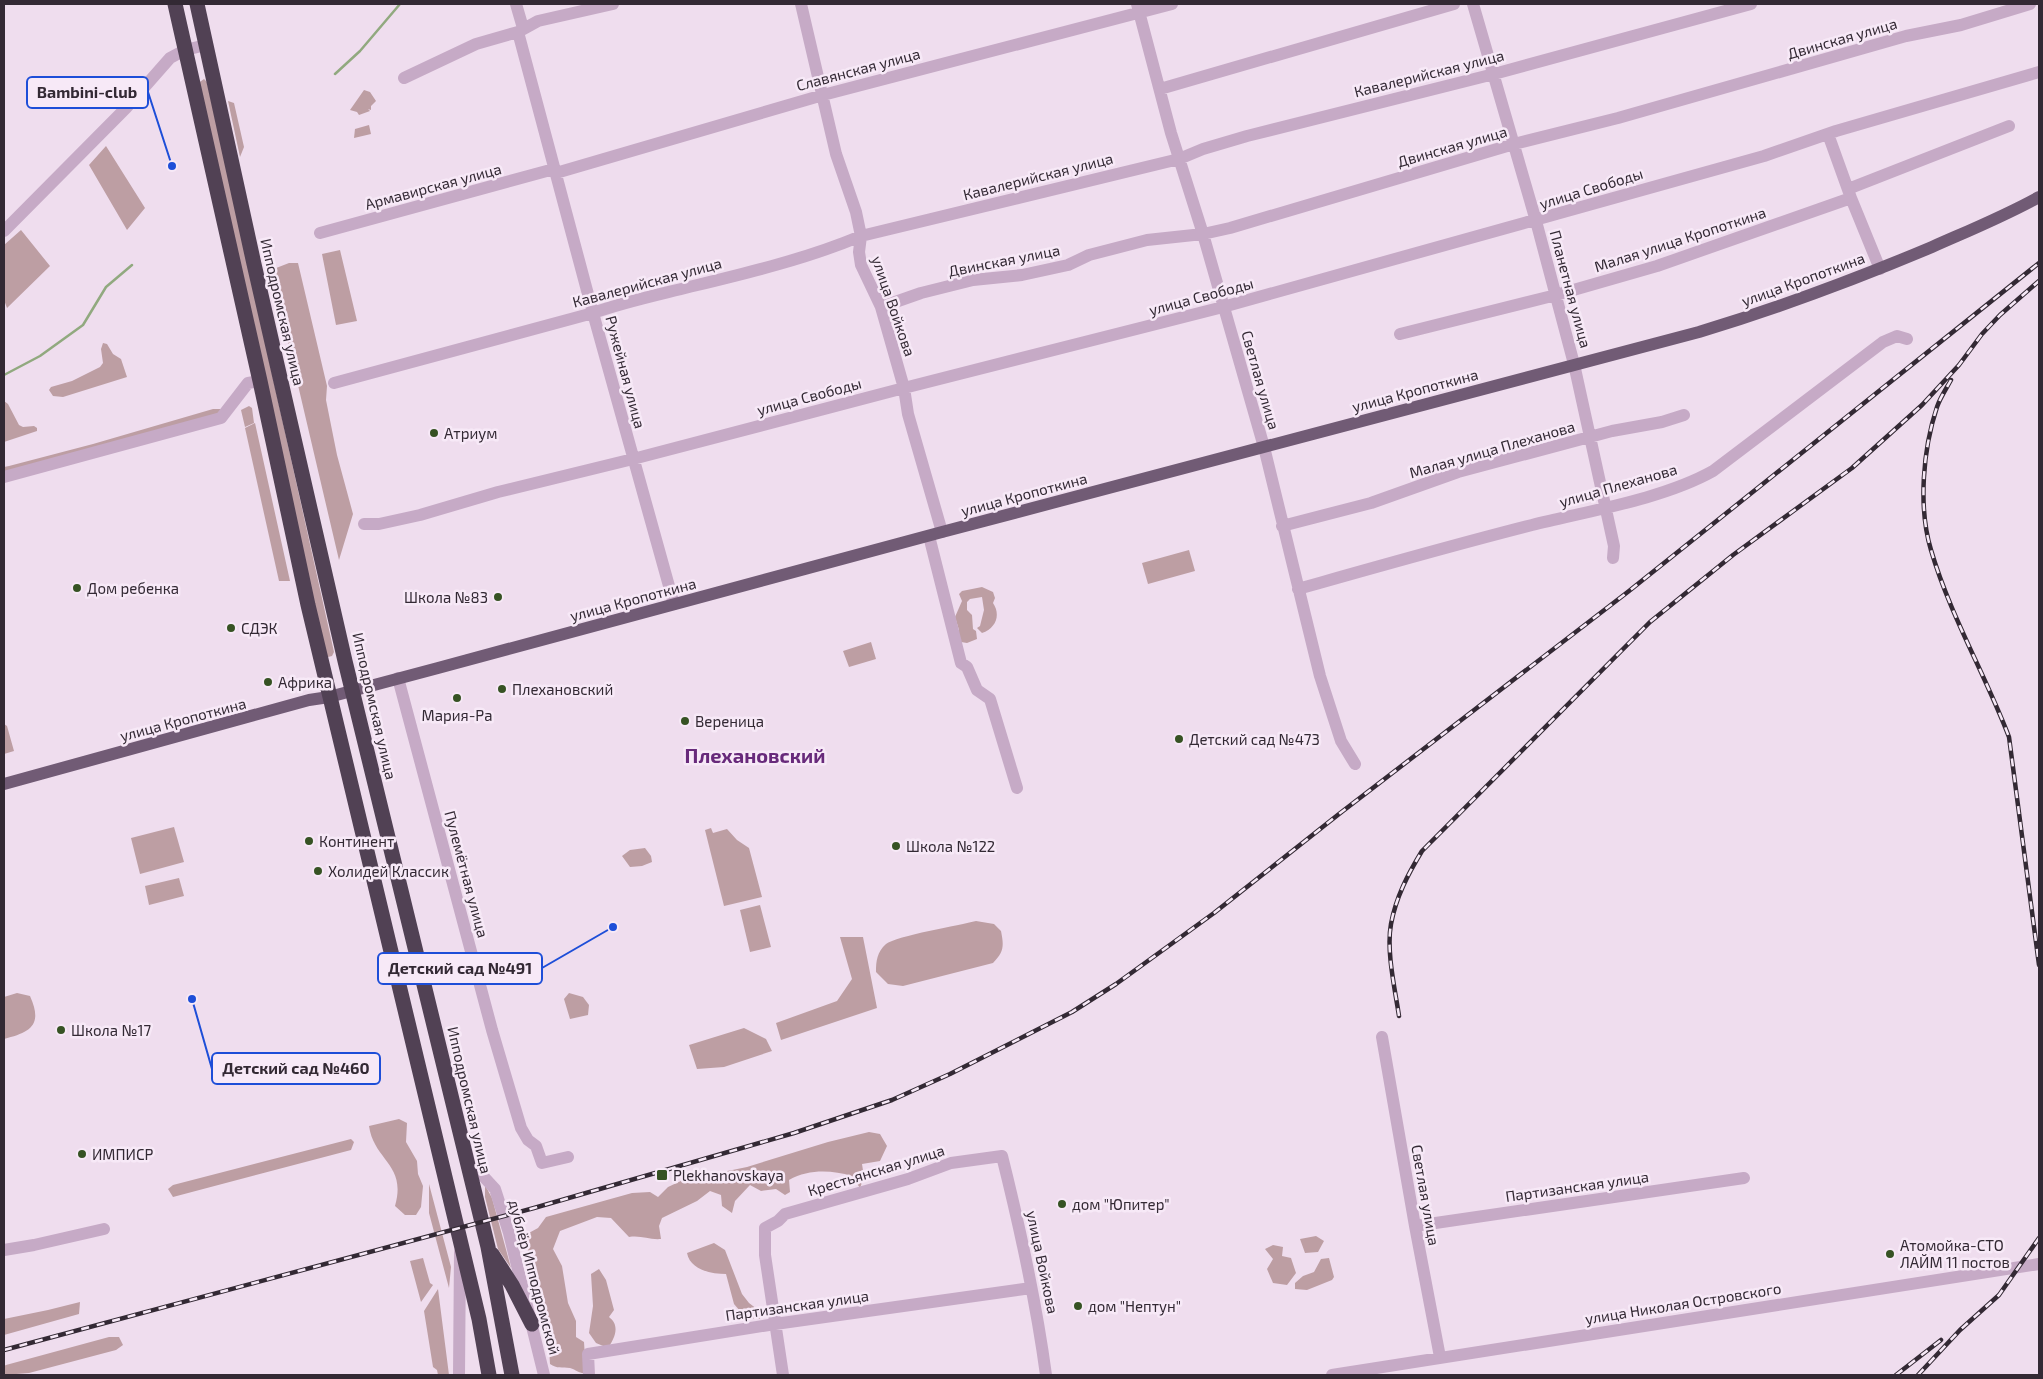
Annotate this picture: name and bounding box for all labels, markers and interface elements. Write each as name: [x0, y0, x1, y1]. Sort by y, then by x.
street label: Двинская улица: [1785, 14, 1899, 63]
street label: Славянская улица: [794, 44, 922, 95]
street label: Кавалерийская улица: [1352, 46, 1506, 101]
callout: Bambini-club: [27, 77, 148, 108]
text: Bambini-club: [37, 82, 137, 101]
street label: Двинская улица: [1395, 122, 1509, 171]
street label: Кавалерийская улица: [961, 149, 1115, 204]
street label: Армавирская улица: [363, 159, 503, 214]
street label: улица Свободы: [1537, 164, 1645, 213]
street label: Малая улица Кропоткина: [1592, 203, 1768, 276]
street label: Планетная улица: [1546, 228, 1595, 350]
street label: Ипподромская улица: [256, 237, 309, 388]
street label: Двинская улица: [947, 240, 1062, 281]
street label: улица Кропоткина: [1739, 248, 1867, 311]
street label: Кавалерийская улица: [570, 253, 724, 312]
street label: улица Войкова: [867, 253, 920, 359]
street label: улица Свободы: [1147, 273, 1255, 320]
street label: Ружейная улица: [601, 314, 650, 431]
street label: Светлая улица: [1237, 328, 1284, 432]
street label: улица Кропоткина: [1350, 365, 1480, 416]
street label: улица Свободы: [755, 373, 863, 420]
street label: Малая улица Плеханова: [1407, 417, 1577, 482]
place label: Атриум: [444, 424, 497, 443]
marker: Атриум: [428, 427, 440, 439]
street label: улица Плеханова: [1557, 460, 1679, 511]
street label: улица Кропоткина: [959, 469, 1089, 520]
street label: улица Кропоткина: [568, 574, 698, 625]
place label: Дом ребенка: [87, 579, 179, 597]
marker: Дом ребенка: [71, 582, 83, 594]
place label: Школа №83: [404, 588, 488, 606]
marker: Школа №83: [492, 591, 504, 603]
place label: СДЭК: [241, 619, 278, 637]
marker: СДЭК: [225, 622, 237, 634]
street label: Ипподромская улица: [348, 631, 401, 782]
place label: Африка: [278, 673, 332, 691]
marker: Африка: [262, 676, 274, 688]
place label: Плехановский: [512, 680, 613, 698]
marker: Плехановский: [496, 683, 508, 695]
marker: Мария-Ра: [451, 692, 463, 704]
street label: улица Кропоткина: [118, 694, 248, 745]
place label: Мария-Ра: [422, 706, 493, 724]
place label: Вереница: [695, 712, 764, 730]
marker: Вереница: [679, 715, 691, 727]
place label: Детский сад №473: [1189, 730, 1320, 748]
marker: Детский сад №473: [1173, 733, 1185, 745]
district label: Плехановский: [685, 743, 825, 767]
street label: Пулемётная улица: [440, 809, 493, 940]
place label: Континент: [319, 832, 394, 850]
marker: Континент: [303, 835, 315, 847]
place label: Школа №122: [906, 837, 995, 855]
marker: Школа №122: [890, 840, 902, 852]
place label: Холидей Классик: [328, 862, 449, 880]
marker: Холидей Классик: [312, 865, 324, 877]
callout: Детский сад №491: [378, 953, 542, 984]
text: Детский сад №491: [388, 958, 532, 977]
place label: Школа №17: [71, 1021, 151, 1039]
marker: Школа №17: [55, 1024, 67, 1036]
street label: Ипподромская улица: [443, 1025, 496, 1176]
callout: Детский сад №460: [212, 1053, 380, 1084]
text: Детский сад №460: [222, 1058, 370, 1077]
street label: Крестьянская улица: [805, 1141, 947, 1200]
street label: Светлая улица: [1407, 1143, 1444, 1247]
place label: ИМПИСР: [92, 1145, 153, 1163]
marker: ИМПИСР: [76, 1148, 88, 1160]
place label: Plekhanovskaya: [673, 1166, 784, 1184]
street label: Партизанская улица: [1504, 1167, 1650, 1206]
marker: Plekhanovskaya: [655, 1168, 669, 1182]
place label: дом "Юпитер": [1072, 1195, 1169, 1213]
street label: дублёр Ипподромской: [505, 1197, 564, 1357]
marker: дом "Юпитер": [1056, 1198, 1068, 1210]
street label: улица Войкова: [1022, 1209, 1063, 1315]
place label: Атомойка-СТО ЛАЙМ 11 постов: [1900, 1236, 2010, 1271]
marker: Атомойка-СТО ЛАЙМ 11 постов: [1884, 1248, 1896, 1260]
street label: улица Николая Островского: [1584, 1279, 1782, 1328]
street label: Партизанская улица: [724, 1286, 870, 1325]
place label: дом "Нептун": [1088, 1297, 1181, 1316]
marker: дом "Нептун": [1072, 1300, 1084, 1312]

